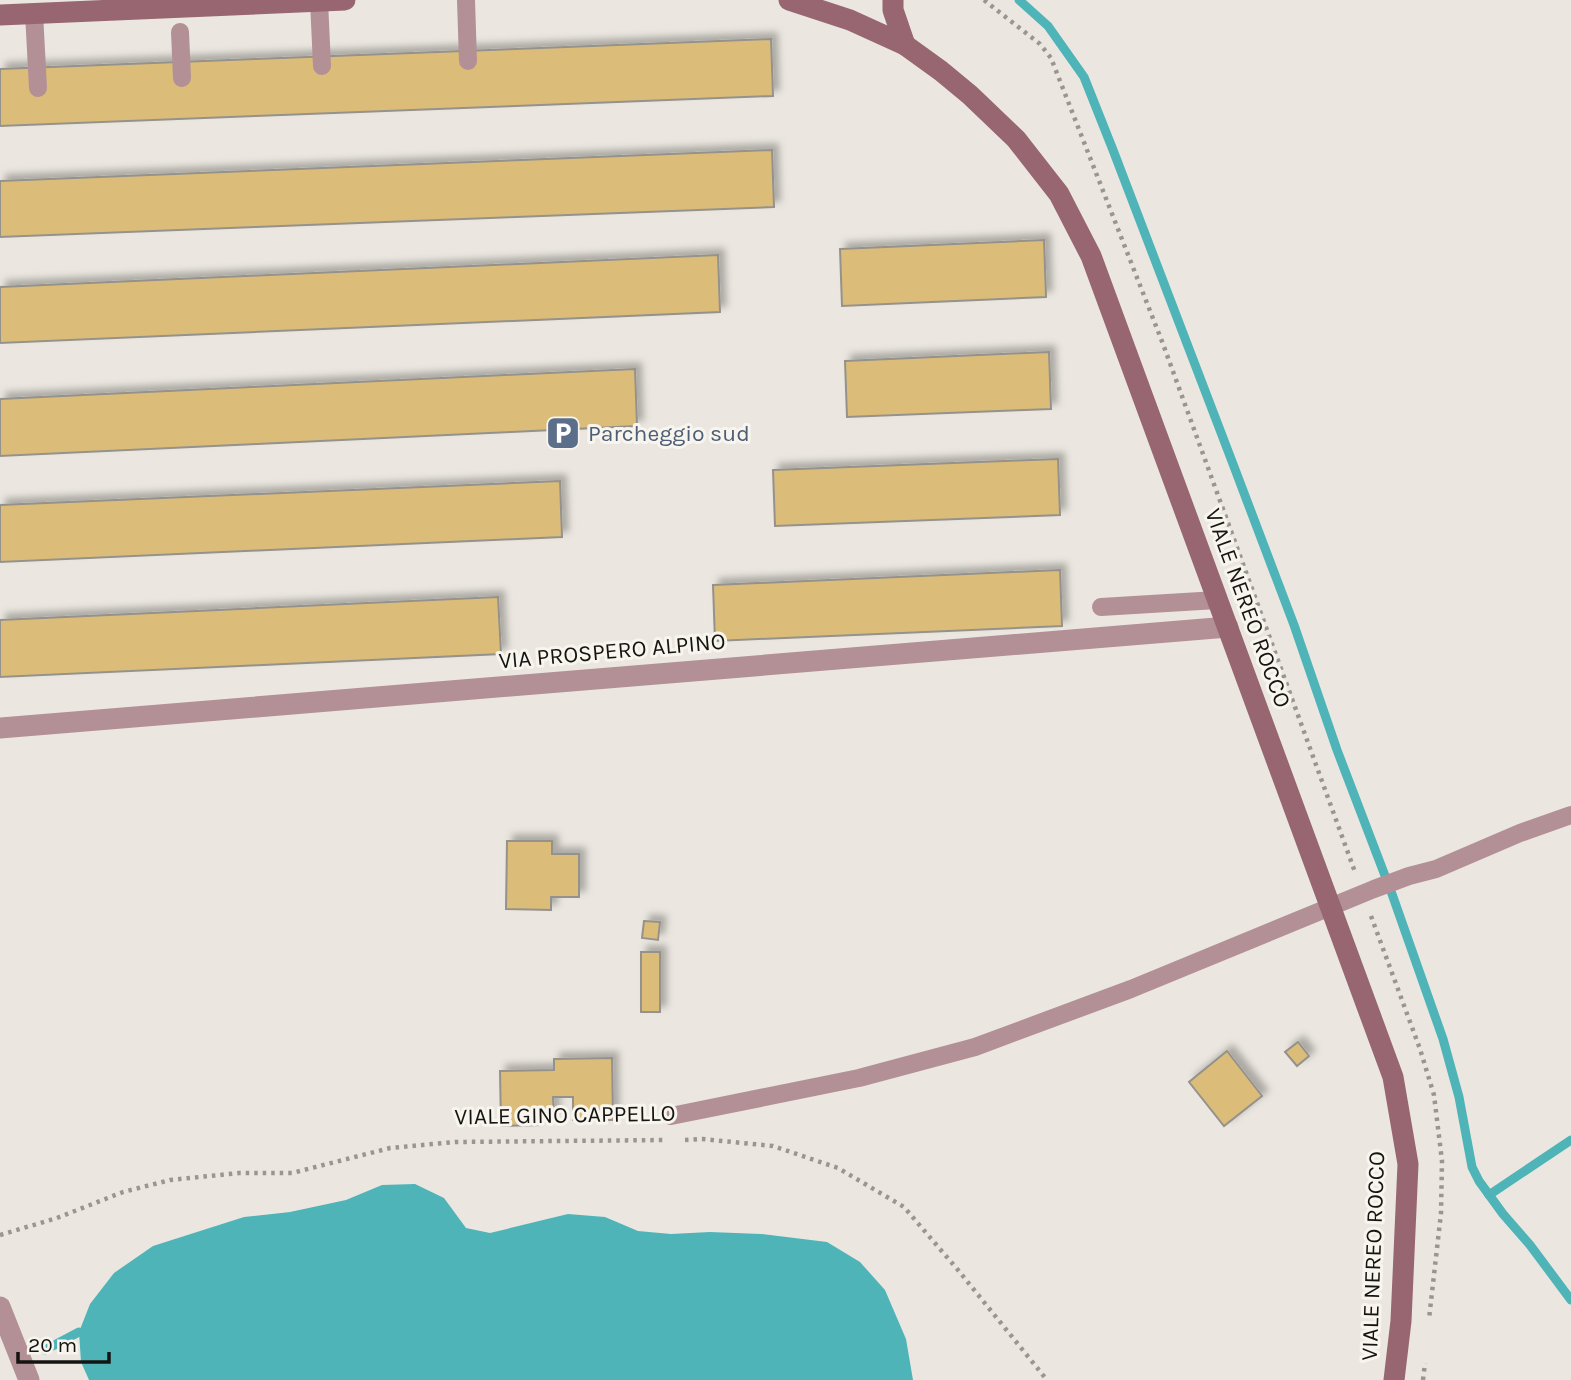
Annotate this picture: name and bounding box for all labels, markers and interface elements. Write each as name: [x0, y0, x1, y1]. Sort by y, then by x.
parking icon: Parcheggio sud: [544, 414, 582, 452]
place label: Parcheggio sud: [588, 420, 750, 447]
street label: VIALE NEREO ROCCO: [1199, 505, 1297, 711]
street label: VIA PROSPERO ALPINO: [498, 628, 726, 674]
street label: VIALE GINO CAPPELLO: [454, 1100, 676, 1130]
street label: VIALE NEREO ROCCO: [1356, 1151, 1390, 1361]
scale bar: [18, 1320, 108, 1364]
text: 20 m: [28, 1333, 77, 1357]

